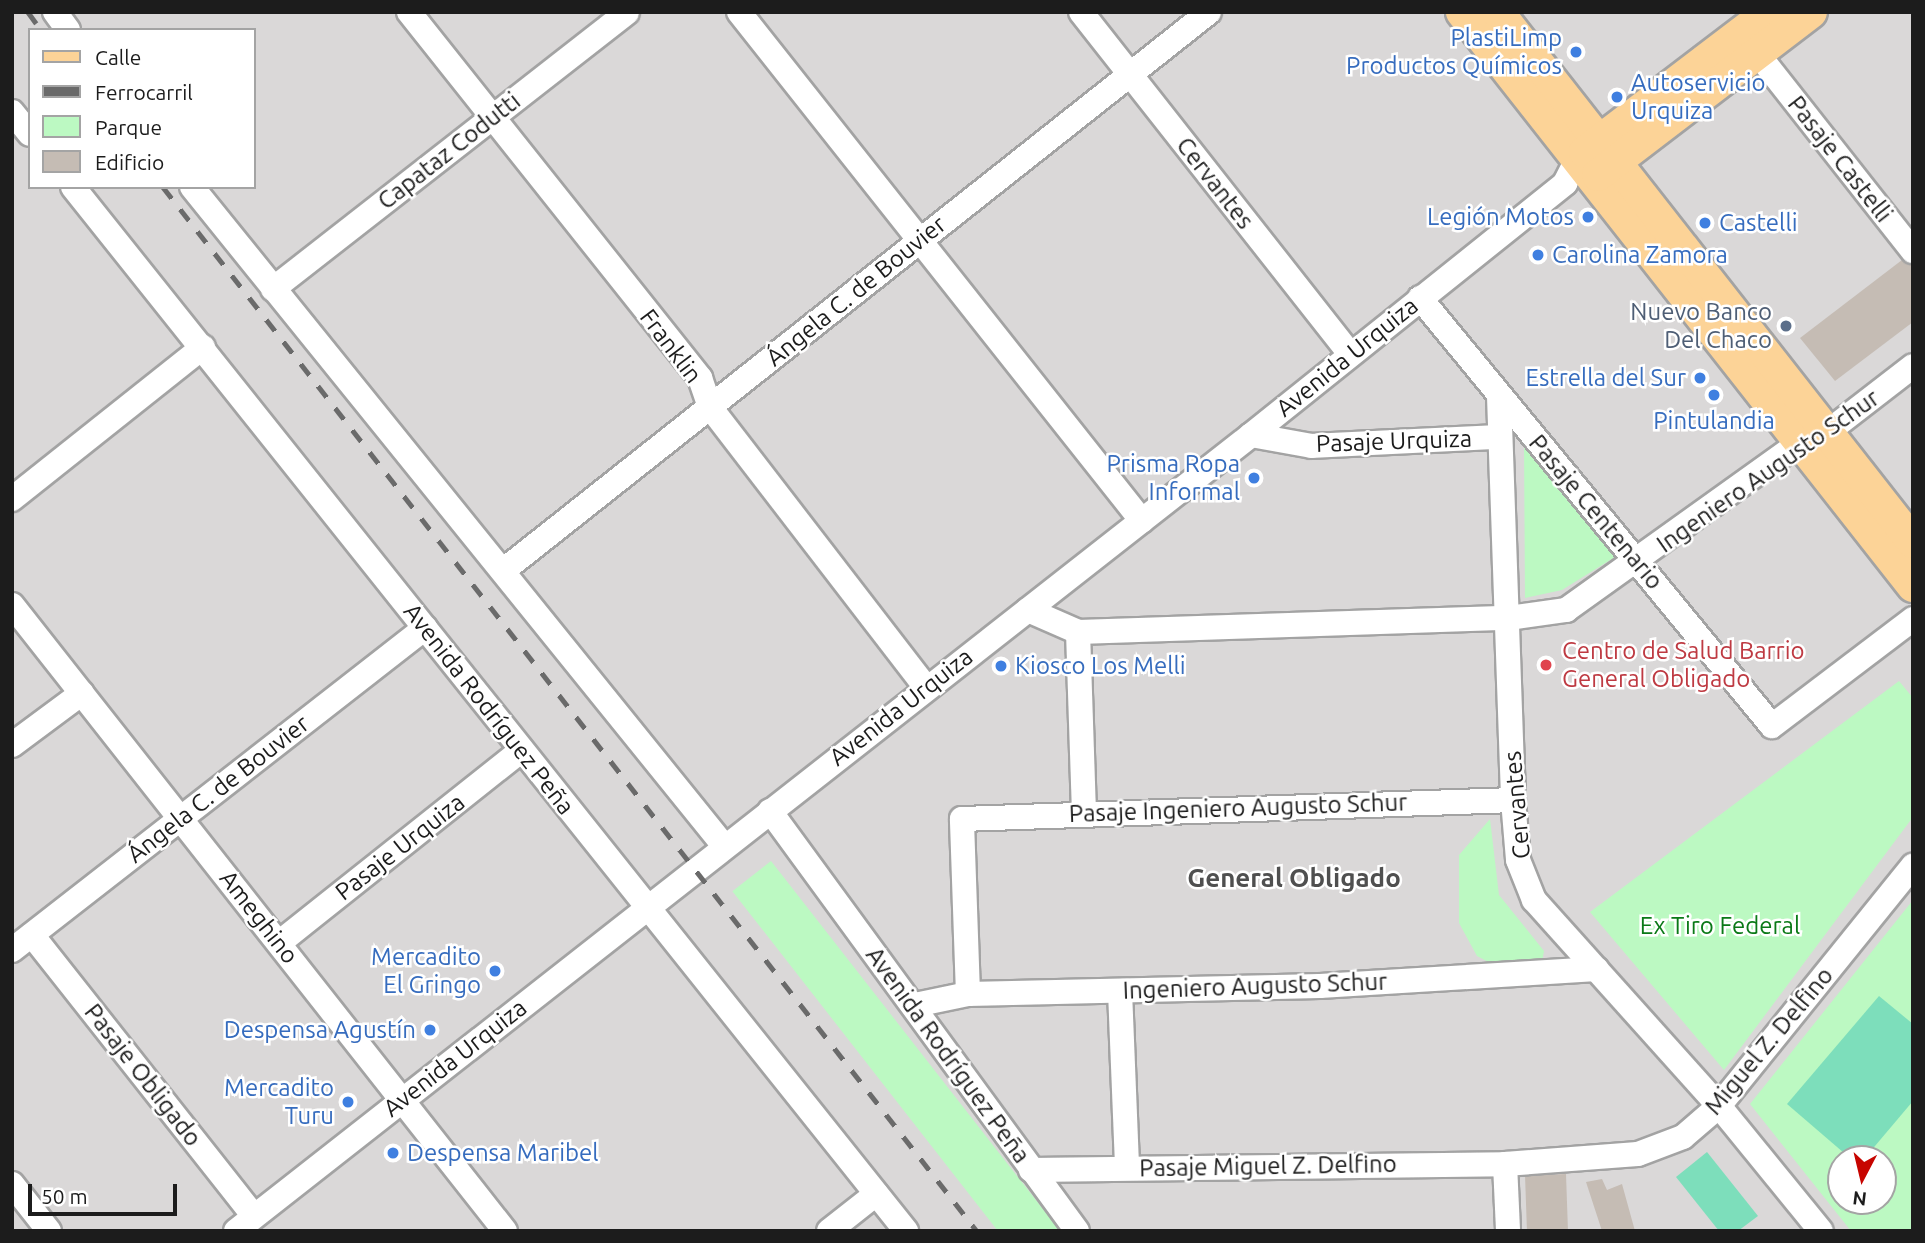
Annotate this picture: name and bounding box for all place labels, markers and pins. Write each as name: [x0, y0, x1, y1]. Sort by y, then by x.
place label: PlastiLimp Productos Químicos: [1346, 24, 1562, 80]
marker: PlastiLimp Productos Químicos: [1568, 44, 1584, 60]
place label: Autoservicio Urquiza: [1631, 69, 1766, 125]
marker: Autoservicio Urquiza: [1609, 89, 1625, 105]
place label: Legión Motos: [1427, 203, 1574, 231]
marker: Legión Motos: [1580, 209, 1596, 225]
place label: Castelli: [1719, 209, 1798, 237]
marker: Castelli: [1697, 215, 1713, 231]
place label: Carolina Zamora: [1552, 241, 1728, 269]
marker: Carolina Zamora: [1530, 247, 1546, 263]
place label: Nuevo Banco Del Chaco: [1630, 298, 1772, 354]
marker: Nuevo Banco Del Chaco: [1778, 318, 1794, 334]
place label: Estrella del Sur: [1525, 364, 1686, 392]
marker: Estrella del Sur: [1692, 370, 1708, 386]
marker: Pintulandia: [1706, 387, 1722, 403]
place label: Pintulandia: [1653, 407, 1775, 435]
place label: Prisma Ropa Informal: [1106, 450, 1240, 506]
marker: Prisma Ropa Informal: [1246, 470, 1262, 486]
place label: Centro de Salud Barrio General Obligado: [1562, 637, 1805, 693]
place label: Kiosco Los Melli: [1015, 652, 1186, 680]
marker: Centro de Salud Barrio General Obligado: [1536, 655, 1556, 675]
marker: Kiosco Los Melli: [993, 658, 1009, 674]
place label: Mercadito El Gringo: [371, 943, 481, 999]
marker: Mercadito El Gringo: [487, 963, 503, 979]
place label: Despensa Agustín: [224, 1016, 416, 1044]
marker: Despensa Agustín: [422, 1022, 438, 1038]
place label: Mercadito Turu: [224, 1074, 334, 1130]
marker: Mercadito Turu: [340, 1094, 356, 1110]
place label: Despensa Maribel: [407, 1139, 599, 1167]
marker: Despensa Maribel: [385, 1145, 401, 1161]

